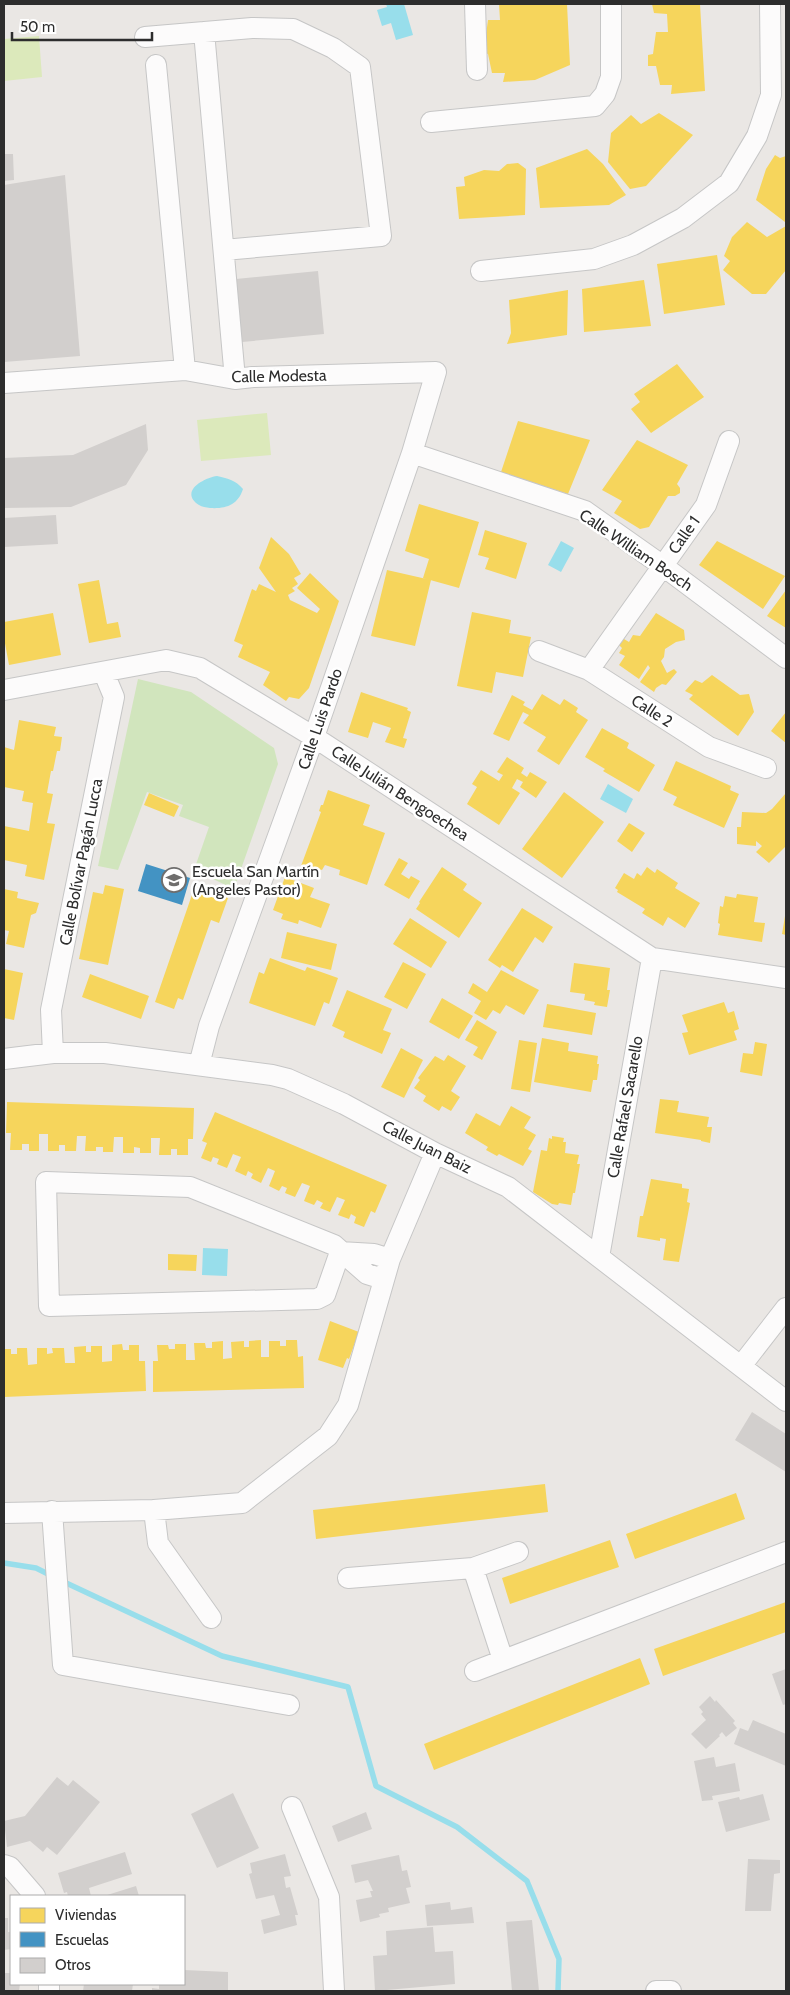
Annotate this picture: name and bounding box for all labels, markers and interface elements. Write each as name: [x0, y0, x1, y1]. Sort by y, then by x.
scale bar: [12, 10, 152, 42]
text: 50 m: [20, 18, 55, 36]
street label: Calle Modesta: [231, 366, 327, 386]
street label: Calle William Bosch: [576, 505, 696, 595]
street label: Calle 1: [664, 512, 704, 558]
street label: Calle Luis Pardo: [294, 666, 346, 772]
street label: Calle 2: [628, 691, 676, 731]
street label: Calle Julián Bengoechea: [328, 741, 473, 845]
street label: Calle Bolívar Pagán Lucca: [55, 777, 107, 947]
place label: Escuela San Martín (Angeles Pastor): [192, 862, 319, 899]
school or university icon: Escuela San Martín (Angeles Pastor): [161, 867, 187, 893]
street label: Calle Rafael Sacarello: [603, 1034, 647, 1179]
street label: Calle Juan Baiz: [379, 1116, 475, 1178]
legend: [10, 1895, 185, 1985]
text: Viviendas: [55, 1906, 116, 1924]
text: Escuelas: [55, 1931, 109, 1949]
text: Otros: [55, 1956, 91, 1974]

